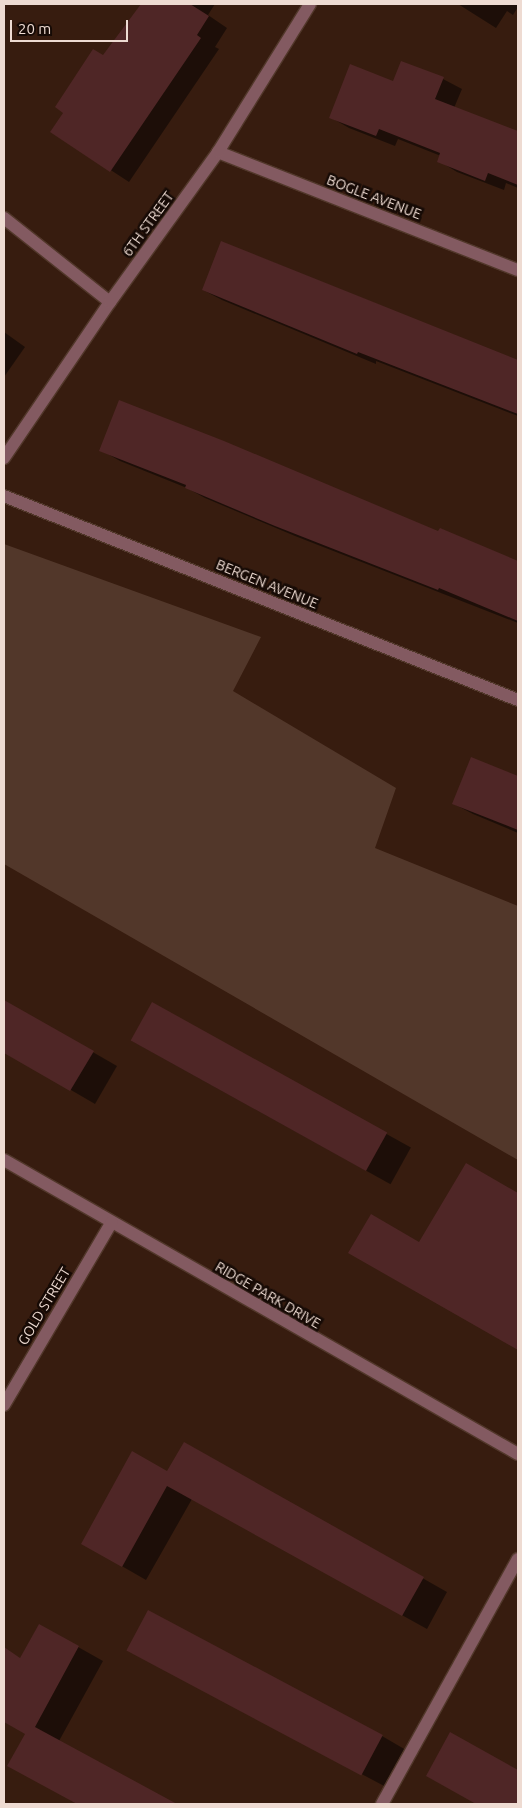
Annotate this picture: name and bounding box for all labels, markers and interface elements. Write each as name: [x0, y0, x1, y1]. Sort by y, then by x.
scale bar: [12, 10, 130, 42]
text: 20 m: [18, 20, 51, 37]
street label: BOGLE AVENUE: [324, 171, 424, 223]
street label: 6TH STREET: [119, 188, 177, 260]
street label: BERGEN AVENUE: [214, 556, 320, 612]
street label: RIDGE PARK DRIVE: [212, 1258, 324, 1332]
street label: GOLD STREET: [14, 1264, 74, 1348]

